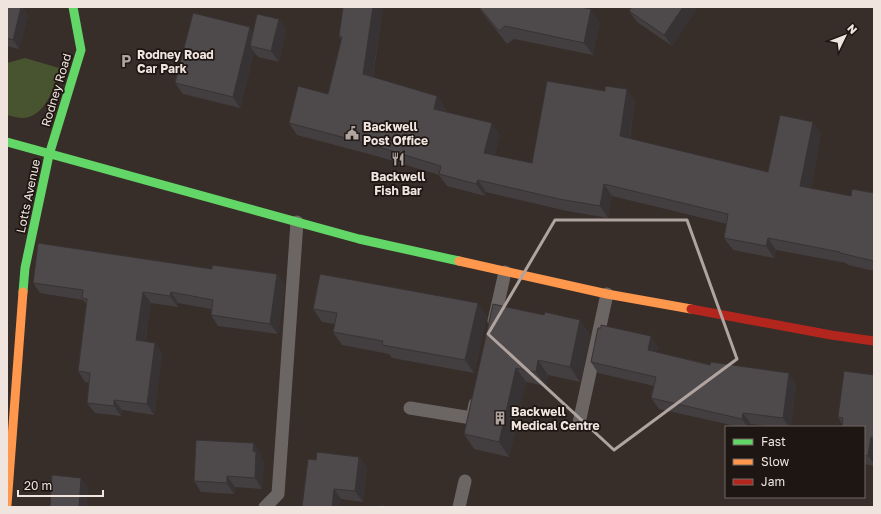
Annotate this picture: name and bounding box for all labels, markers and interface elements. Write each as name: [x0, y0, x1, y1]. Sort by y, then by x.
north arrow: [825, 16, 865, 56]
text: N: [845, 21, 860, 36]
place label: Rodney Road Car Park: [137, 47, 214, 76]
street label: Rodney Road: [38, 52, 74, 128]
parking icon: Rodney Road Car Park: [118, 53, 134, 69]
place label: Backwell Post Office: [363, 119, 428, 148]
public building icon: Backwell Post Office: [344, 125, 360, 141]
restaurant icon: Backwell Fish Bar: [390, 151, 406, 167]
street label: Lotts Avenue: [13, 158, 43, 234]
place label: Backwell Fish Bar: [371, 169, 425, 198]
place label: Backwell Medical Centre: [511, 404, 600, 433]
building icon: Backwell Medical Centre: [492, 410, 508, 426]
legend: [725, 426, 865, 498]
text: Fast: [761, 434, 786, 449]
text: Slow: [761, 454, 789, 469]
scale bar: [18, 472, 103, 498]
text: Jam: [761, 474, 785, 489]
text: 20 m: [24, 478, 52, 493]

